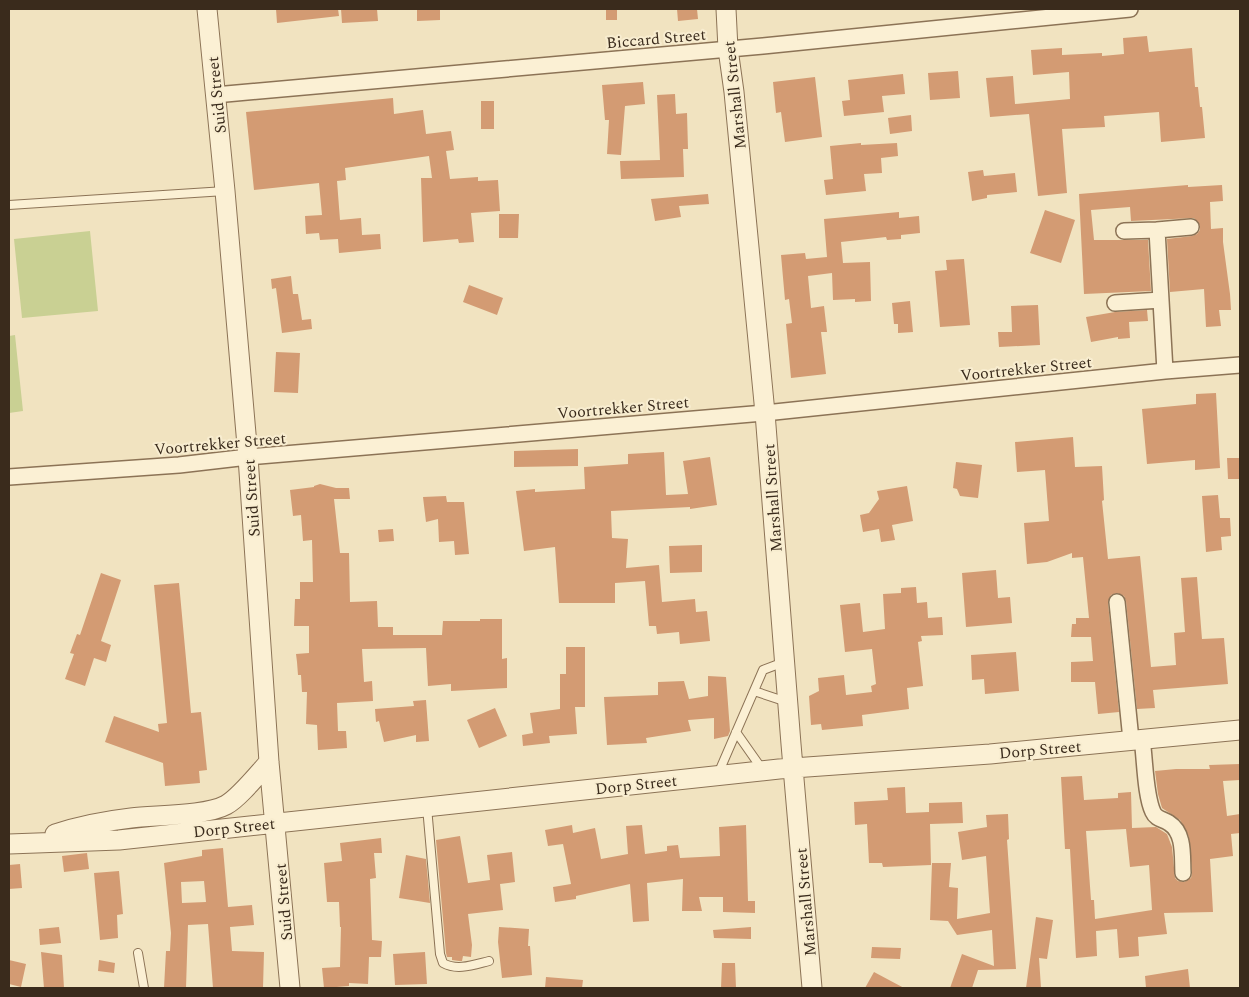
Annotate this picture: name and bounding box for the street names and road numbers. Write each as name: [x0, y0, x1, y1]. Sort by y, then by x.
street label: Biccard Street: [605, 23, 707, 55]
street label: Marshall Street: [717, 39, 753, 150]
street label: Suid Street: [201, 55, 233, 135]
street label: Voortrekker Street: [959, 350, 1093, 388]
street label: Voortrekker Street: [556, 390, 690, 426]
street label: Voortrekker Street: [153, 426, 287, 462]
street label: Marshall Street: [757, 442, 789, 553]
street label: Suid Street: [237, 458, 267, 537]
street label: Dorp Street: [998, 734, 1083, 766]
street label: Dorp Street: [594, 769, 679, 801]
street label: Dorp Street: [192, 812, 277, 844]
street label: Marshall Street: [789, 846, 823, 957]
street label: Suid Street: [269, 862, 299, 942]

